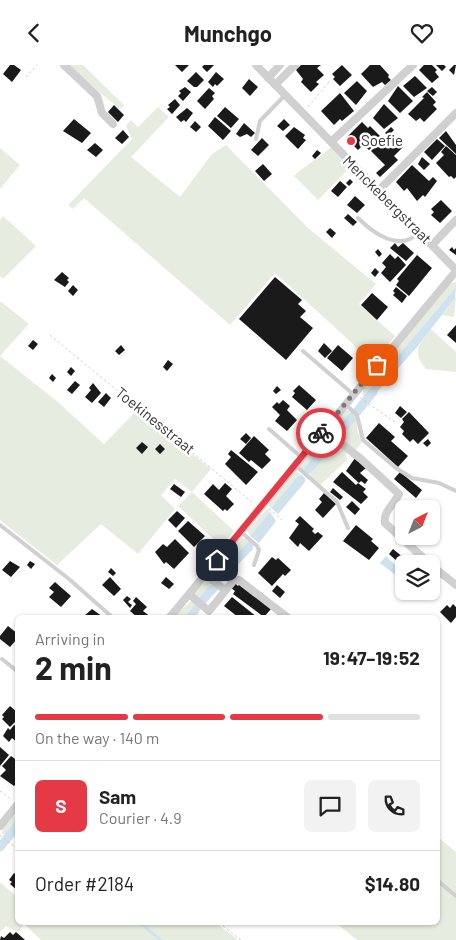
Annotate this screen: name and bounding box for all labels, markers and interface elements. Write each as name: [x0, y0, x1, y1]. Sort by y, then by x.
icon: back: [20, 19, 48, 47]
icon: heart: [408, 19, 436, 47]
text: Munchgo: [184, 20, 272, 46]
place label: Soefie: [361, 131, 403, 149]
marker: Soefie: [345, 135, 357, 147]
street label: Menckebergstraat: [340, 151, 436, 247]
pin: [356, 344, 398, 386]
icon: bag: [363, 351, 391, 379]
street label: Toekinesstraat: [112, 383, 199, 458]
courier: [296, 408, 346, 458]
icon: bike: [307, 419, 335, 447]
north arrow: [395, 500, 440, 545]
map controls: [395, 500, 440, 600]
pin: [196, 539, 238, 581]
icon: home: [203, 546, 231, 574]
button: layers: [395, 555, 440, 600]
text: Arriving in: [35, 629, 105, 648]
text: 19:47–19:52: [323, 646, 420, 669]
text: 2 min: [35, 648, 112, 686]
text: On the way · 140 m: [35, 728, 159, 747]
button: chat: [304, 780, 356, 832]
button: phone: [368, 780, 420, 832]
text: Sam: [99, 785, 136, 808]
text: S: [55, 794, 67, 817]
text: Courier · 4.9: [99, 808, 182, 827]
text: Order #2184: [35, 872, 134, 895]
text: $14.80: [365, 872, 420, 895]

